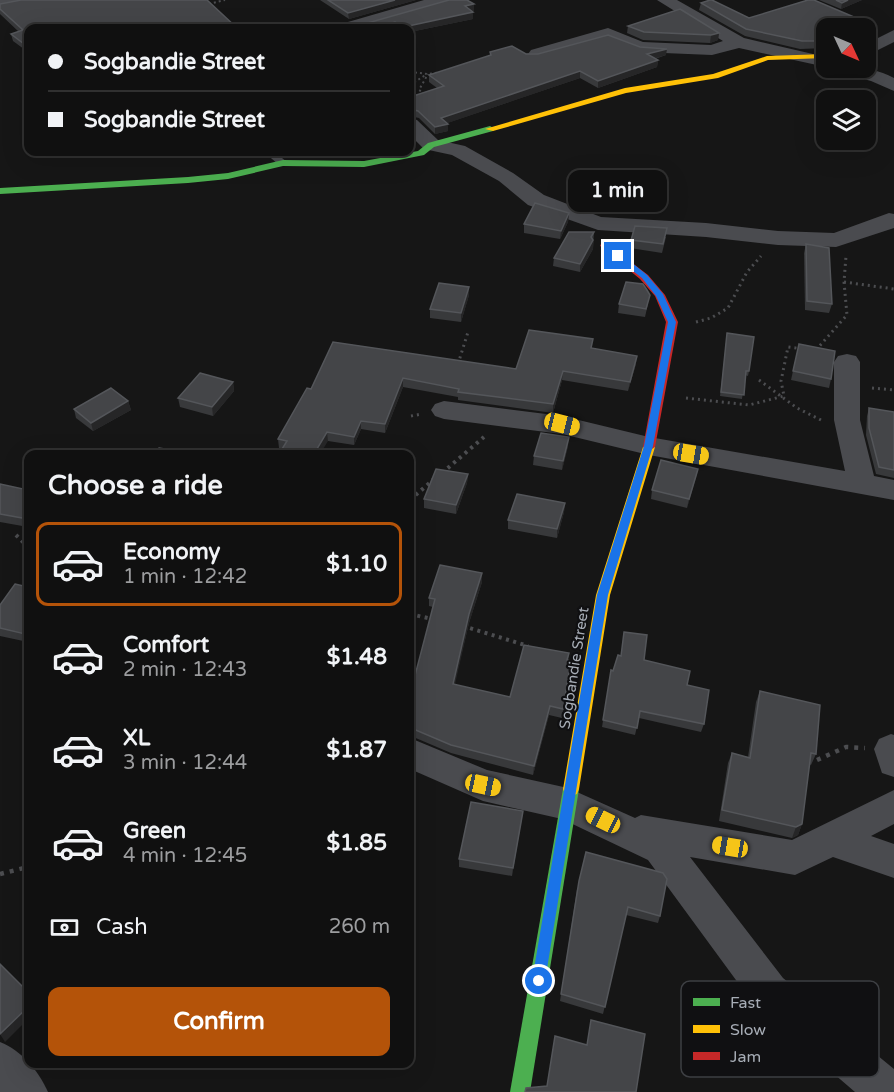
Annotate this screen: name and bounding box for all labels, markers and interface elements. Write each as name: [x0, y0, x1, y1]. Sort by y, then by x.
north arrow: [816, 18, 876, 78]
map controls: [816, 18, 876, 150]
text: Sogbandie Street: [84, 49, 265, 75]
button: layers: [816, 90, 876, 150]
text: Sogbandie Street: [84, 107, 265, 133]
callout: 1 min: [568, 169, 668, 211]
text: 1 min: [591, 179, 644, 203]
route end: [604, 242, 631, 269]
car: [542, 411, 582, 437]
car: [672, 442, 710, 466]
text: Choose a ride: [48, 469, 223, 502]
icon: car: [51, 537, 105, 591]
text: Economy: [123, 539, 220, 565]
text: $1.10: [326, 551, 387, 577]
text: 1 min · 12:42: [123, 565, 247, 589]
street label: Sogbandie Street: [555, 605, 593, 730]
icon: car: [51, 630, 105, 684]
text: Comfort: [123, 632, 209, 658]
text: $1.48: [327, 644, 387, 670]
text: 2 min · 12:43: [123, 658, 247, 682]
icon: car: [51, 723, 105, 777]
text: XL: [123, 725, 150, 751]
text: $1.87: [326, 737, 387, 763]
text: 3 min · 12:44: [123, 751, 247, 775]
car: [464, 772, 502, 798]
car: [583, 804, 623, 836]
icon: car: [51, 816, 105, 870]
text: Green: [123, 818, 186, 844]
text: $1.85: [326, 830, 387, 856]
car: [711, 835, 749, 859]
text: 4 min · 12:45: [123, 844, 247, 868]
icon: cash: [48, 911, 81, 944]
text: Cash: [96, 914, 148, 940]
text: 260 m: [329, 915, 390, 939]
route start: [525, 967, 552, 994]
legend: [681, 981, 879, 1077]
button: Confirm: [48, 987, 390, 1056]
text: Fast: [730, 993, 761, 1013]
text: Slow: [730, 1020, 766, 1040]
text: Jam: [730, 1047, 761, 1067]

